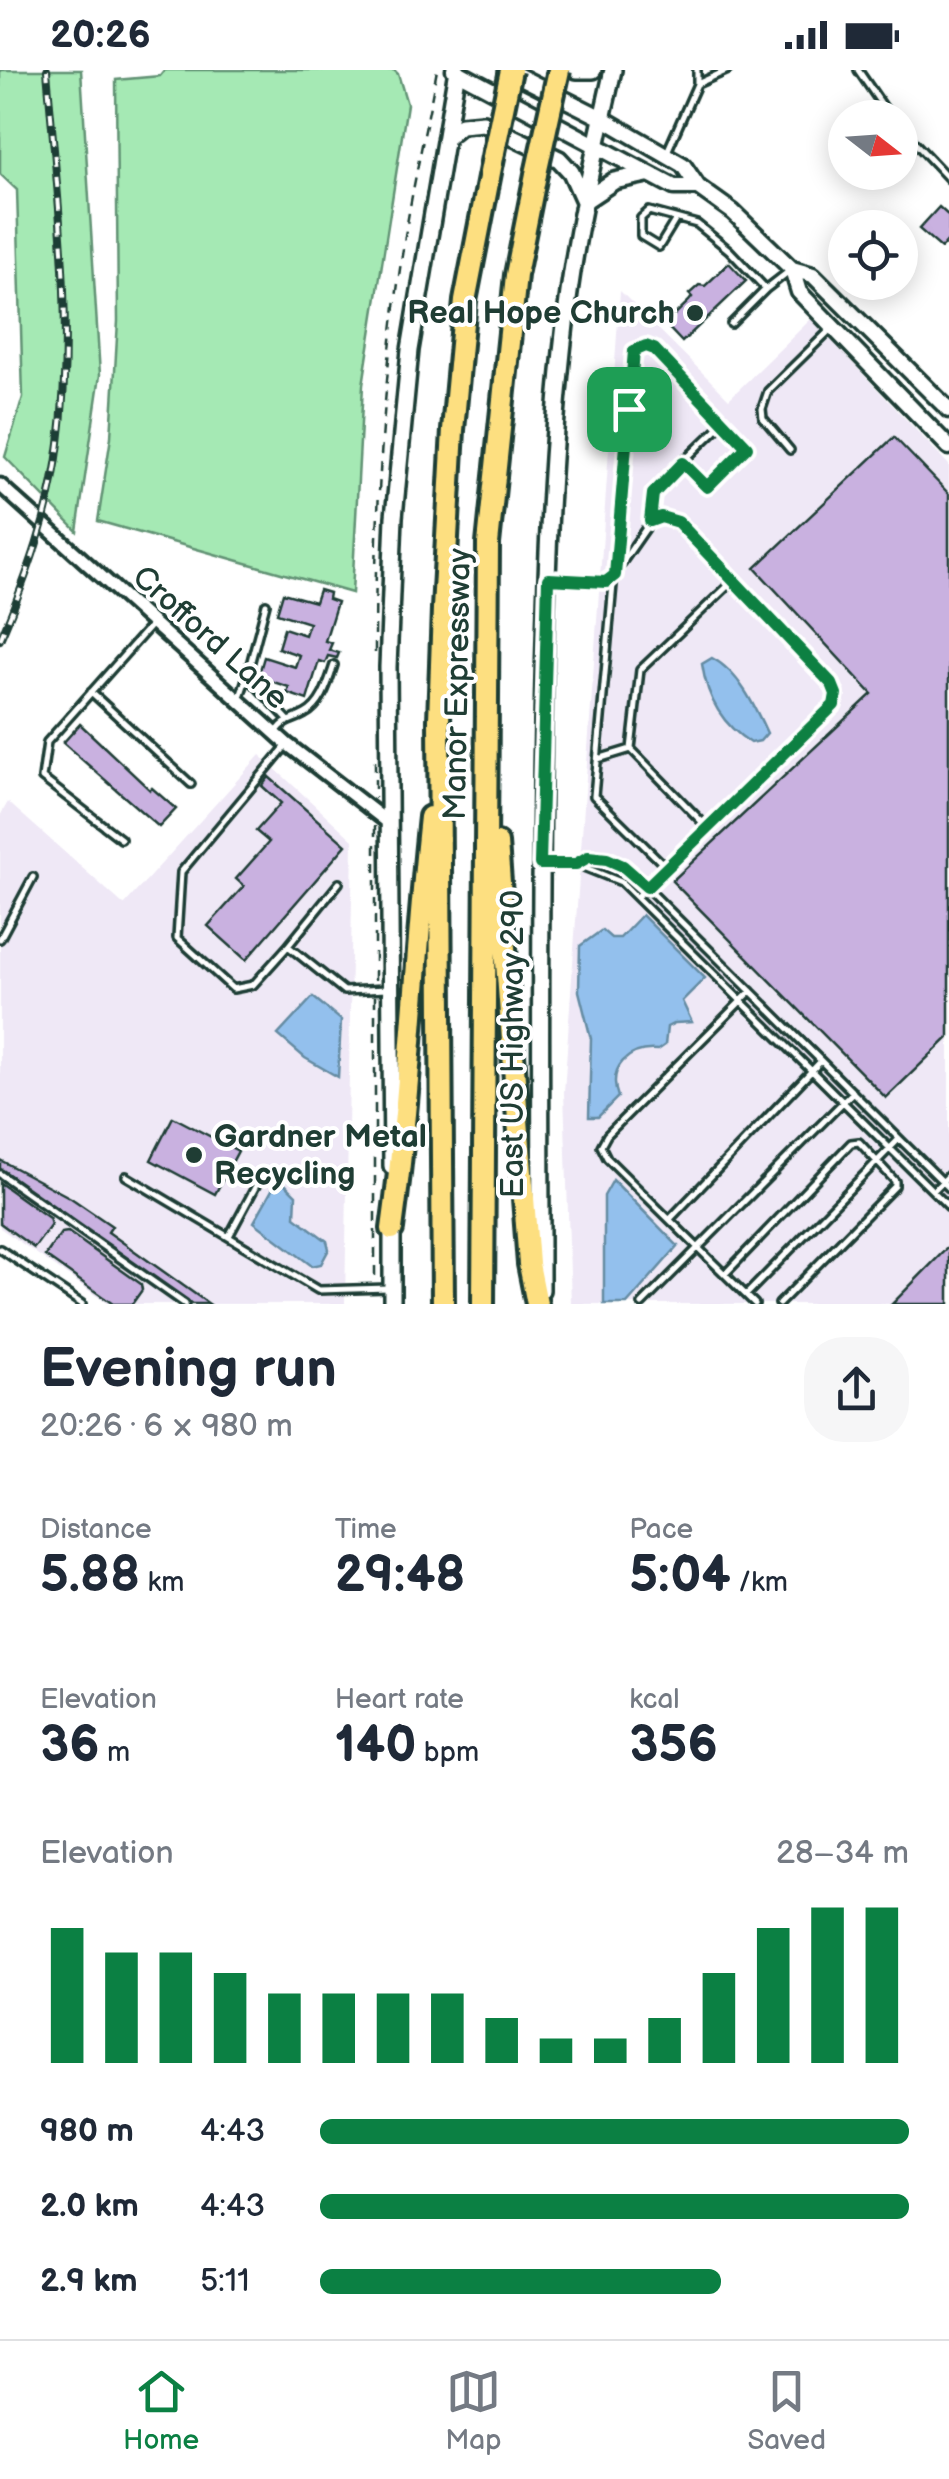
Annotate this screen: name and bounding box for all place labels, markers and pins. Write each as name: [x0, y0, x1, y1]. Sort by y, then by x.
place label: Real Hope Church: [407, 294, 675, 333]
marker: Real Hope Church: [684, 302, 706, 324]
pin: [587, 367, 672, 452]
place label: Gardner Metal Recycling: [214, 1118, 427, 1194]
marker: Gardner Metal Recycling: [183, 1144, 205, 1166]

